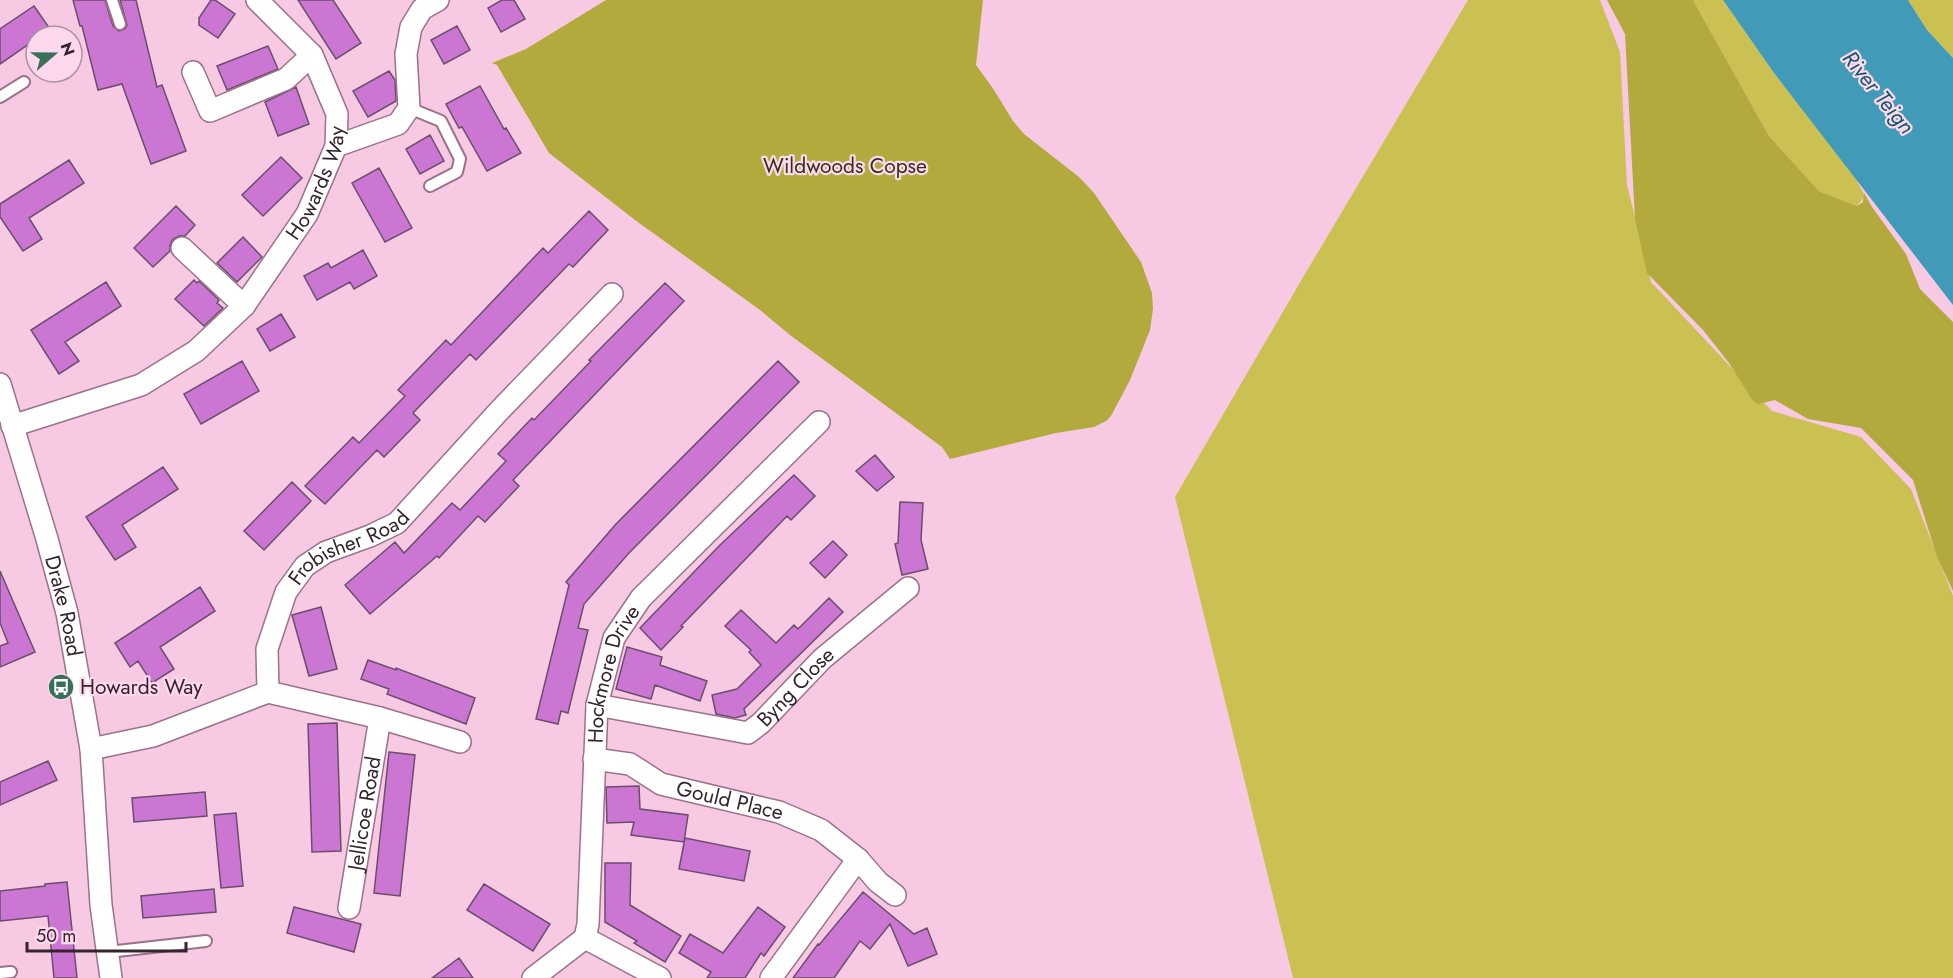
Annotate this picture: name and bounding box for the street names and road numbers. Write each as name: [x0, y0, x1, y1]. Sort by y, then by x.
street label: Howards Way: [278, 125, 352, 246]
street label: Frobisher Road: [281, 503, 417, 591]
street label: Drake Road: [37, 552, 89, 659]
street label: Hockmore Drive: [580, 599, 647, 744]
street label: Byng Close: [750, 640, 841, 733]
street label: Jellicoe Road: [340, 754, 389, 875]
street label: Gould Place: [673, 773, 787, 828]

